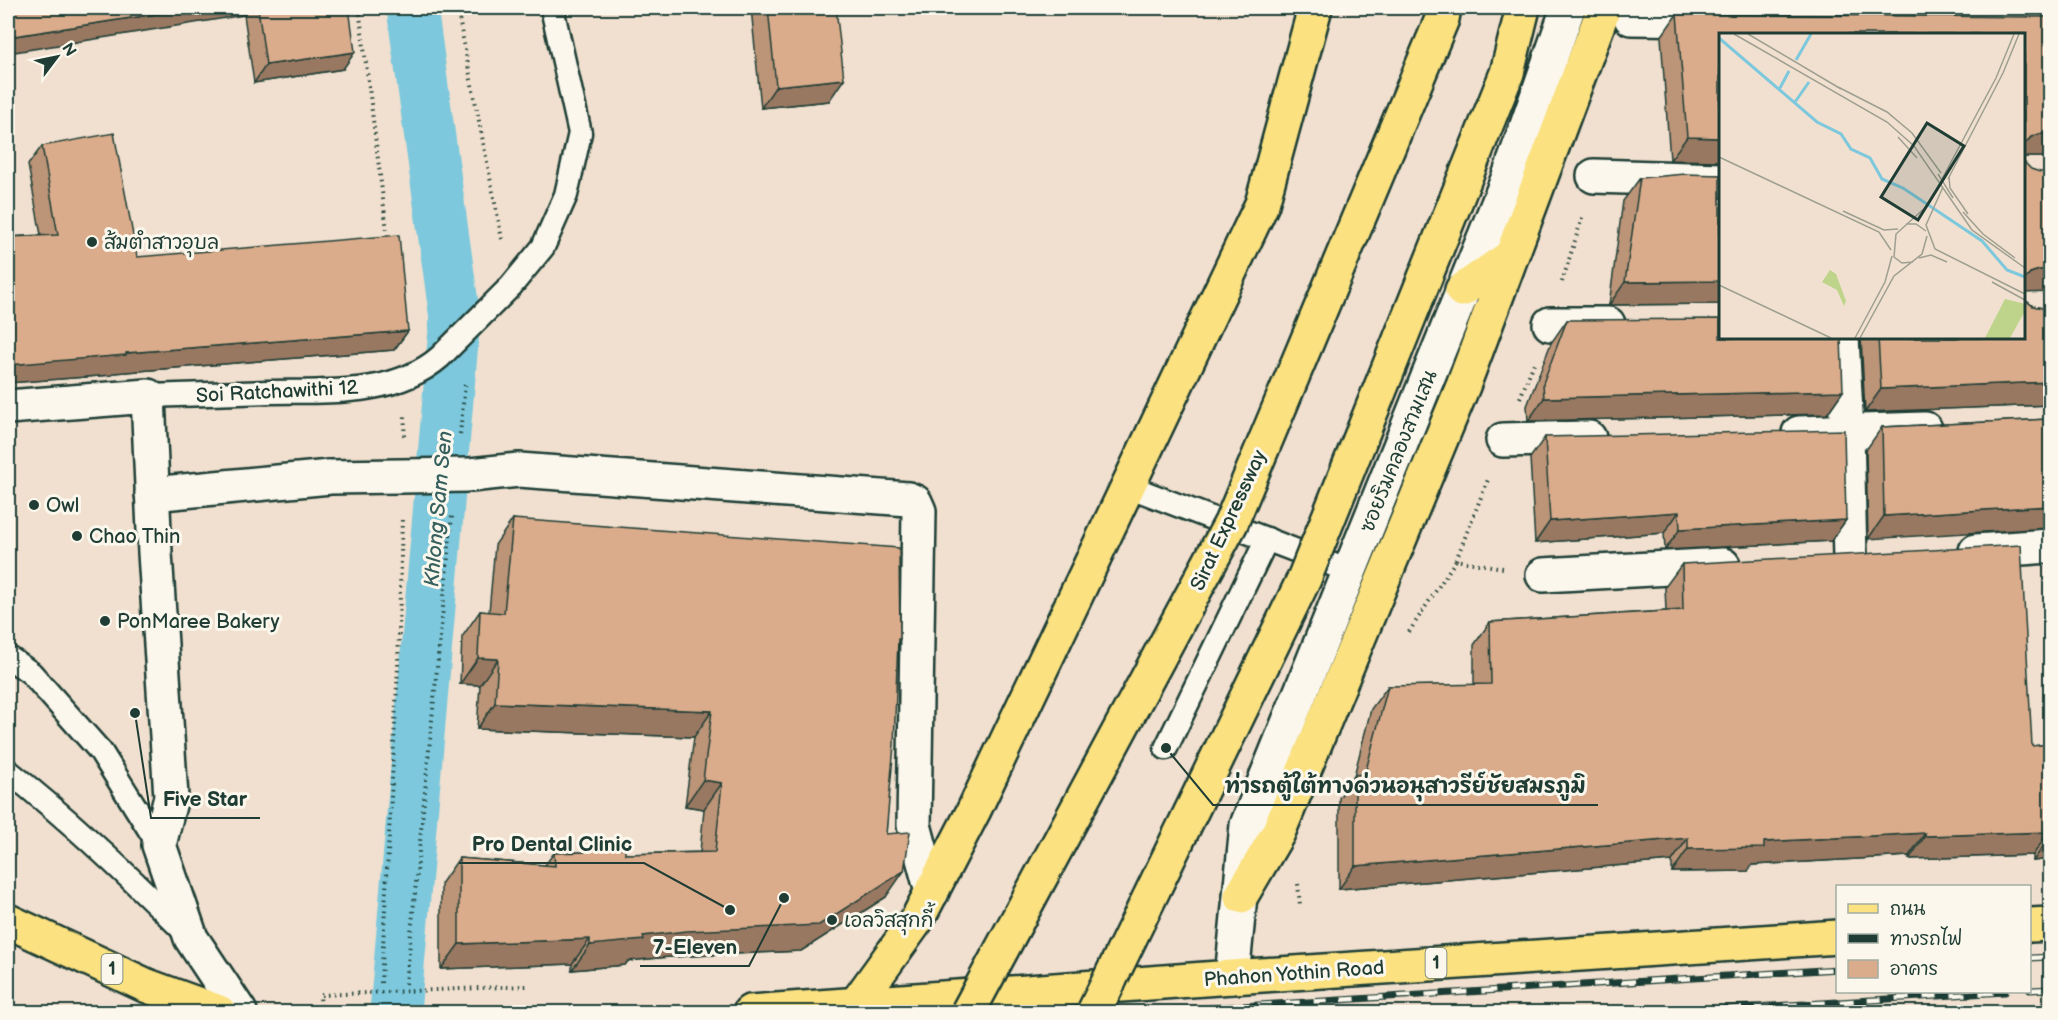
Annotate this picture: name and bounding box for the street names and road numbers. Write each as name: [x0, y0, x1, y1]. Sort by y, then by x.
street label: ซอยริมคลองสามเสน: [1354, 366, 1442, 536]
street label: Soi Ratchawithi 12: [195, 376, 359, 408]
street label: Sirat Expressway: [1186, 446, 1272, 595]
road number: 1: [1426, 948, 1446, 978]
road number: 1: [102, 954, 122, 984]
street label: Phahon Yothin Road: [1203, 956, 1385, 992]

